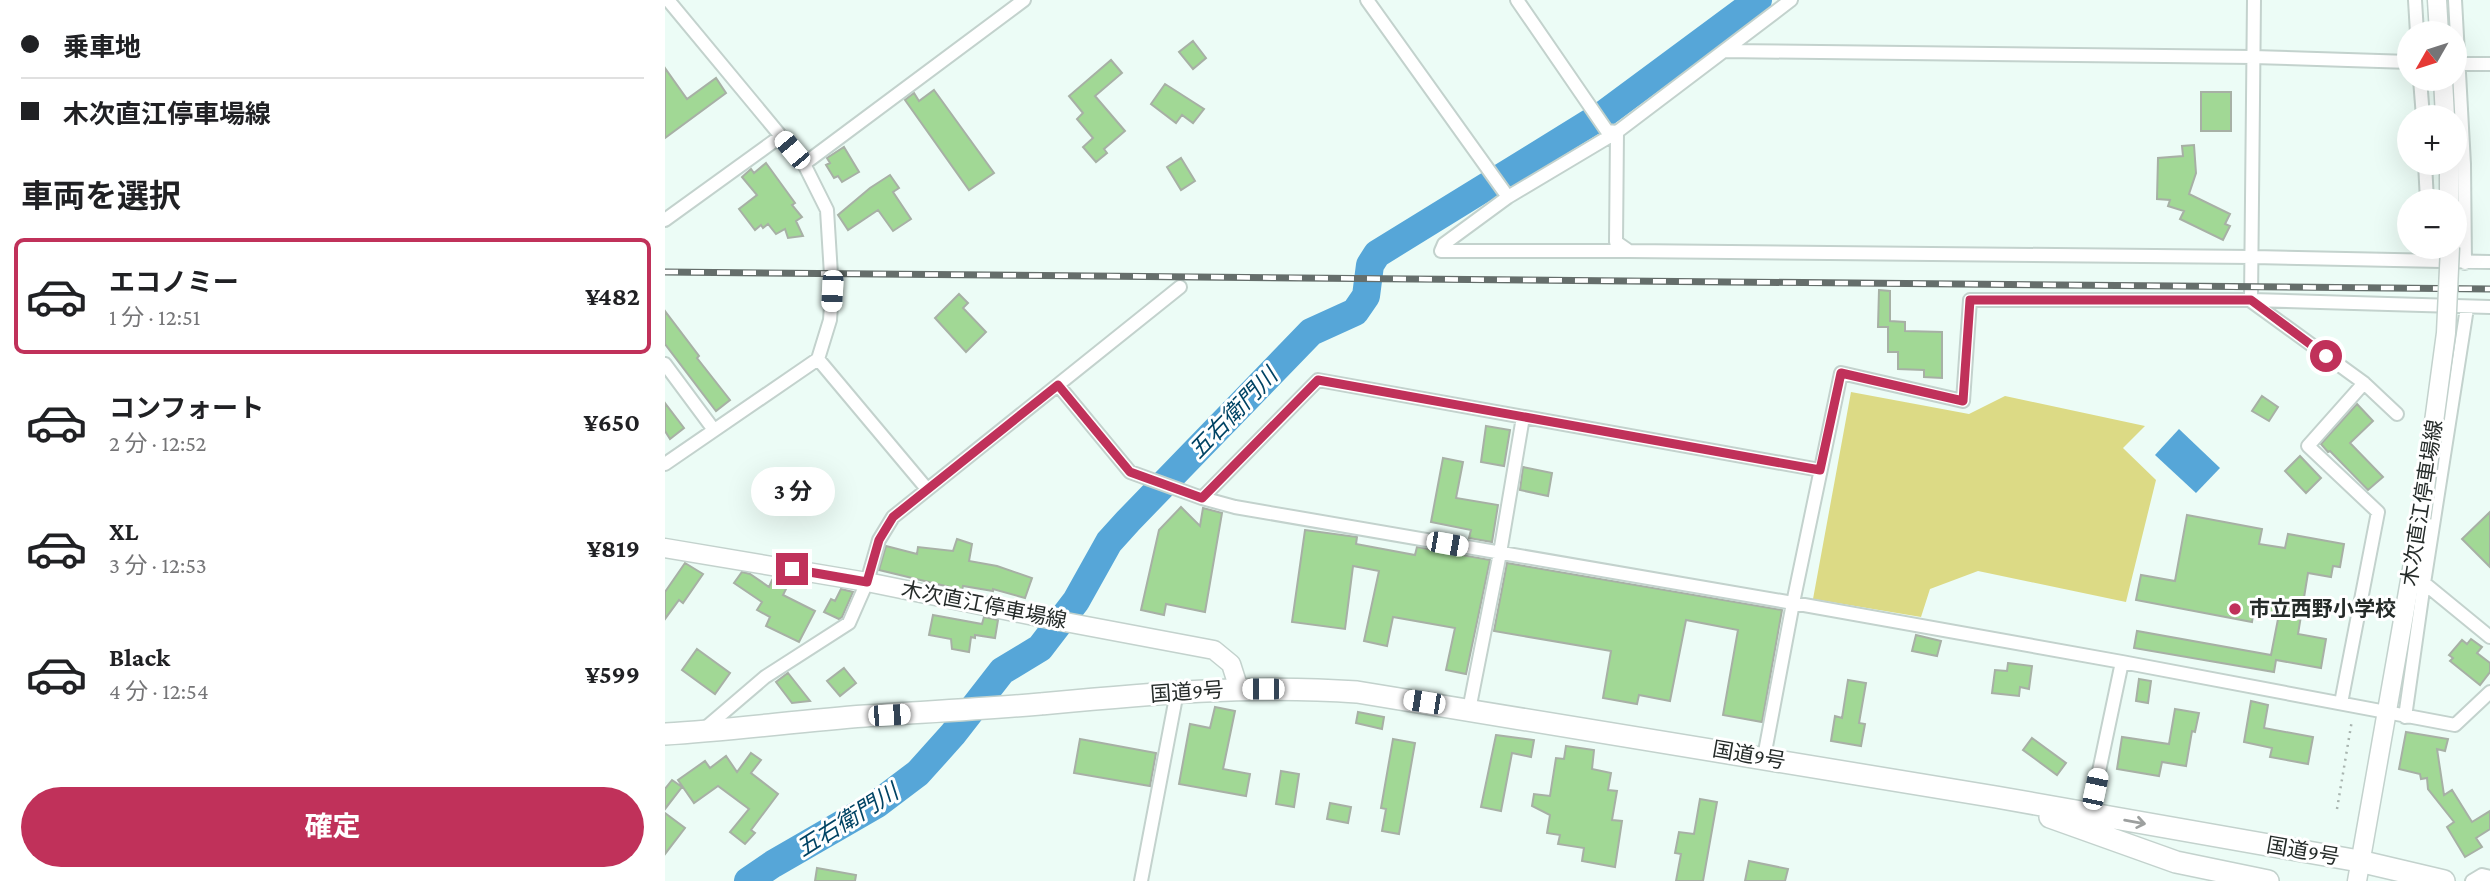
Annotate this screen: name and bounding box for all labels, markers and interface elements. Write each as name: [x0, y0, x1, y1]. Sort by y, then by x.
north arrow: [2397, 21, 2467, 91]
map controls: [2397, 21, 2467, 259]
text: 乗車地: [63, 33, 141, 62]
text: 木次直江停車場線: [63, 100, 271, 129]
button: +: [2397, 105, 2467, 175]
car: [771, 127, 814, 173]
text: 車両を選択: [21, 178, 181, 214]
button: −: [2397, 189, 2467, 259]
icon: car: [25, 265, 88, 328]
text: エコノミー: [109, 268, 239, 297]
car: [821, 269, 844, 313]
text: ¥482: [585, 282, 640, 311]
text: 1 分 · 12:51: [109, 304, 200, 330]
route start: [2310, 340, 2342, 372]
water label: 五右衛門川: [1184, 360, 1284, 463]
icon: car: [25, 391, 88, 454]
text: コンフォート: [109, 394, 264, 423]
text: ¥650: [583, 408, 640, 437]
street label: 木次直江停車場線: [2397, 418, 2447, 588]
text: 2 分 · 12:52: [109, 430, 207, 456]
callout: 3 分: [750, 468, 834, 516]
text: 3 分: [774, 478, 812, 504]
icon: car: [25, 517, 88, 580]
text: XL: [109, 517, 138, 546]
car: [1425, 530, 1470, 558]
text: ¥819: [587, 534, 640, 563]
text: 3 分 · 12:53: [109, 552, 207, 578]
route end: [776, 553, 808, 585]
street label: 木次直江停車場線: [899, 577, 1069, 633]
place label: 市立西野小学校: [2249, 597, 2396, 621]
marker: 市立西野小学校: [2227, 601, 2243, 617]
icon: car: [25, 643, 88, 706]
text: Black: [109, 643, 170, 672]
text: ¥599: [585, 660, 640, 689]
street label: 国道9号: [1149, 677, 1225, 707]
text: 4 分 · 12:54: [109, 678, 209, 704]
car: [1243, 679, 1285, 700]
car: [1402, 688, 1447, 716]
car: [868, 703, 911, 727]
street label: 国道9号: [1711, 737, 1787, 773]
car: [2081, 766, 2110, 812]
water label: 五右衛門川: [791, 777, 905, 861]
button: 確定: [21, 787, 644, 867]
one-way arrow: [2123, 816, 2146, 829]
street label: 国道9号: [2265, 833, 2341, 869]

